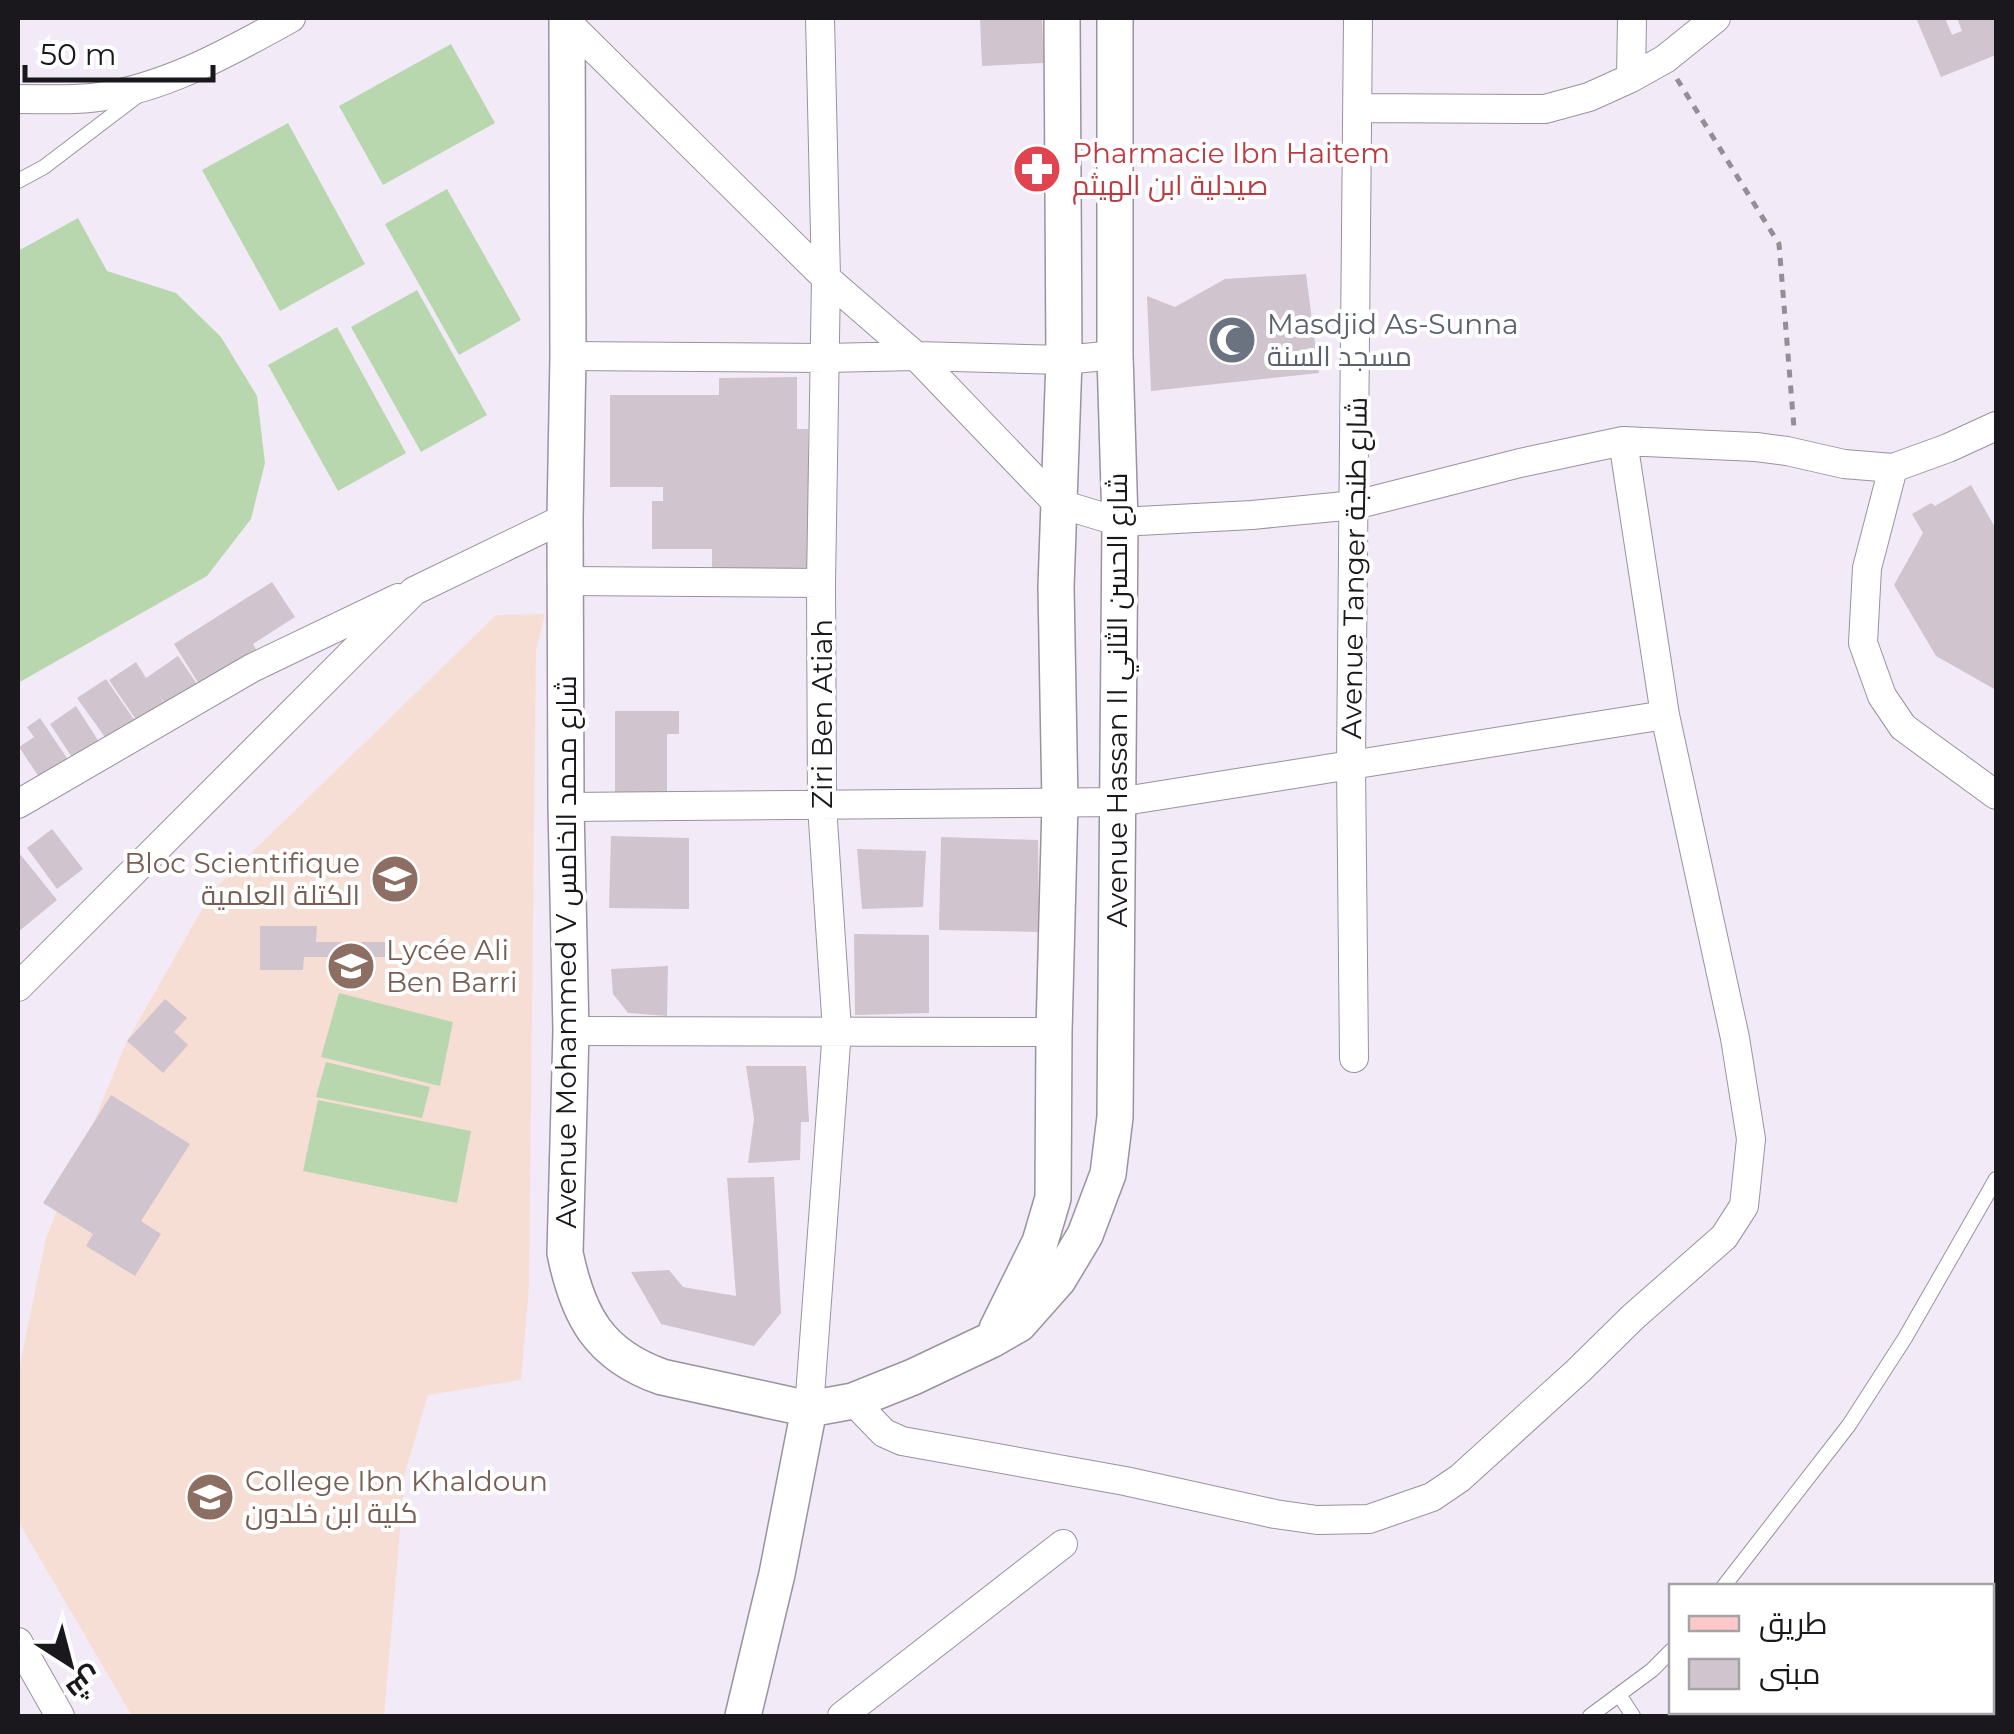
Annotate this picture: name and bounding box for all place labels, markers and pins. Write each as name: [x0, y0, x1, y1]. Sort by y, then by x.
place label: Pharmacie Ibn Haitem صيدلية ابن الهيثم: [1072, 136, 1390, 205]
pharmacy icon: Pharmacie Ibn Haitem صيدلية ابن الهيثم: [1011, 143, 1063, 195]
place label: Masdjid As-Sunna مسجد السنة: [1267, 307, 1519, 373]
mosque icon: Masdjid As-Sunna مسجد السنة: [1206, 314, 1258, 366]
place label: Bloc Scientifique الكتلة العلمية: [124, 846, 360, 912]
school or university icon: Bloc Scientifique الكتلة العلمية: [369, 853, 421, 905]
place label: Lycée Ali Ben Barri: [386, 933, 517, 999]
school or university icon: Lycée Ali Ben Barri: [325, 940, 377, 992]
place label: College Ibn Khaldoun كلية ابن خلدون: [245, 1464, 548, 1530]
school or university icon: College Ibn Khaldoun كلية ابن خلدون: [184, 1471, 236, 1523]

